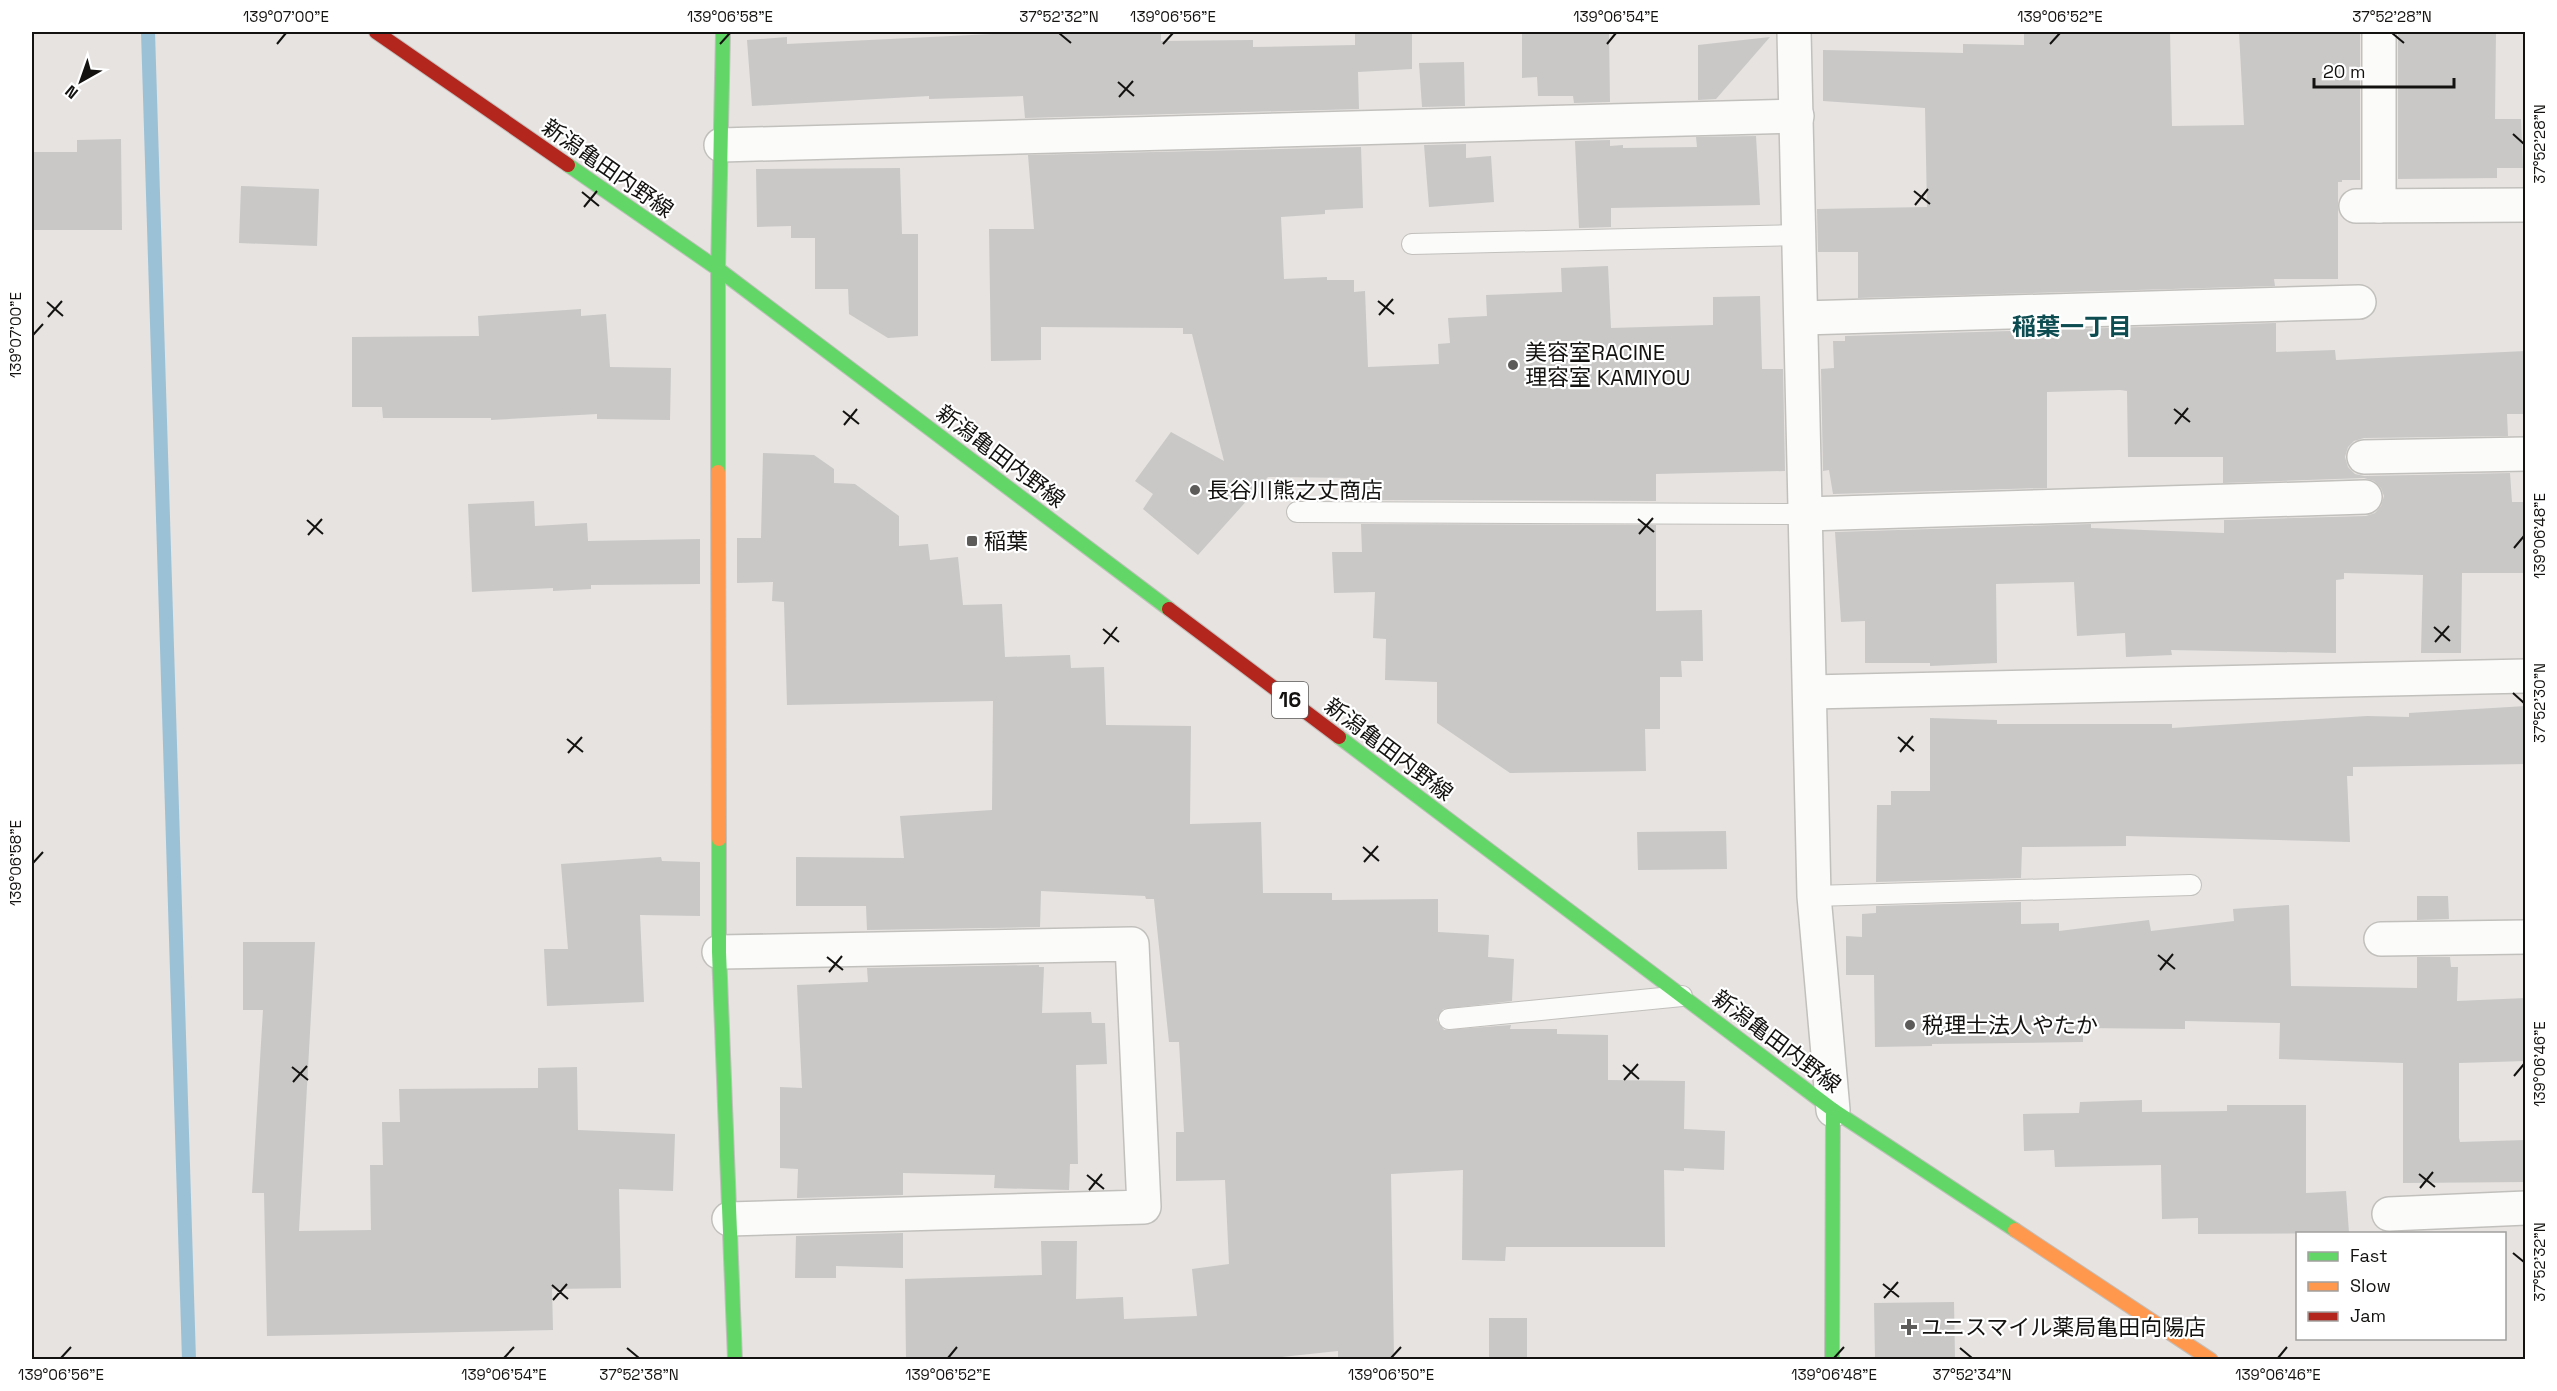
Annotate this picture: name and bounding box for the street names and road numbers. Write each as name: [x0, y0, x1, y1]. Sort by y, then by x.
street label: 新潟亀田内野線: [537, 112, 679, 224]
street label: 新潟亀田内野線: [931, 398, 1071, 514]
road number: 16: [1272, 682, 1308, 718]
street label: 新潟亀田内野線: [1319, 691, 1459, 807]
street label: 新潟亀田内野線: [1707, 983, 1847, 1099]

